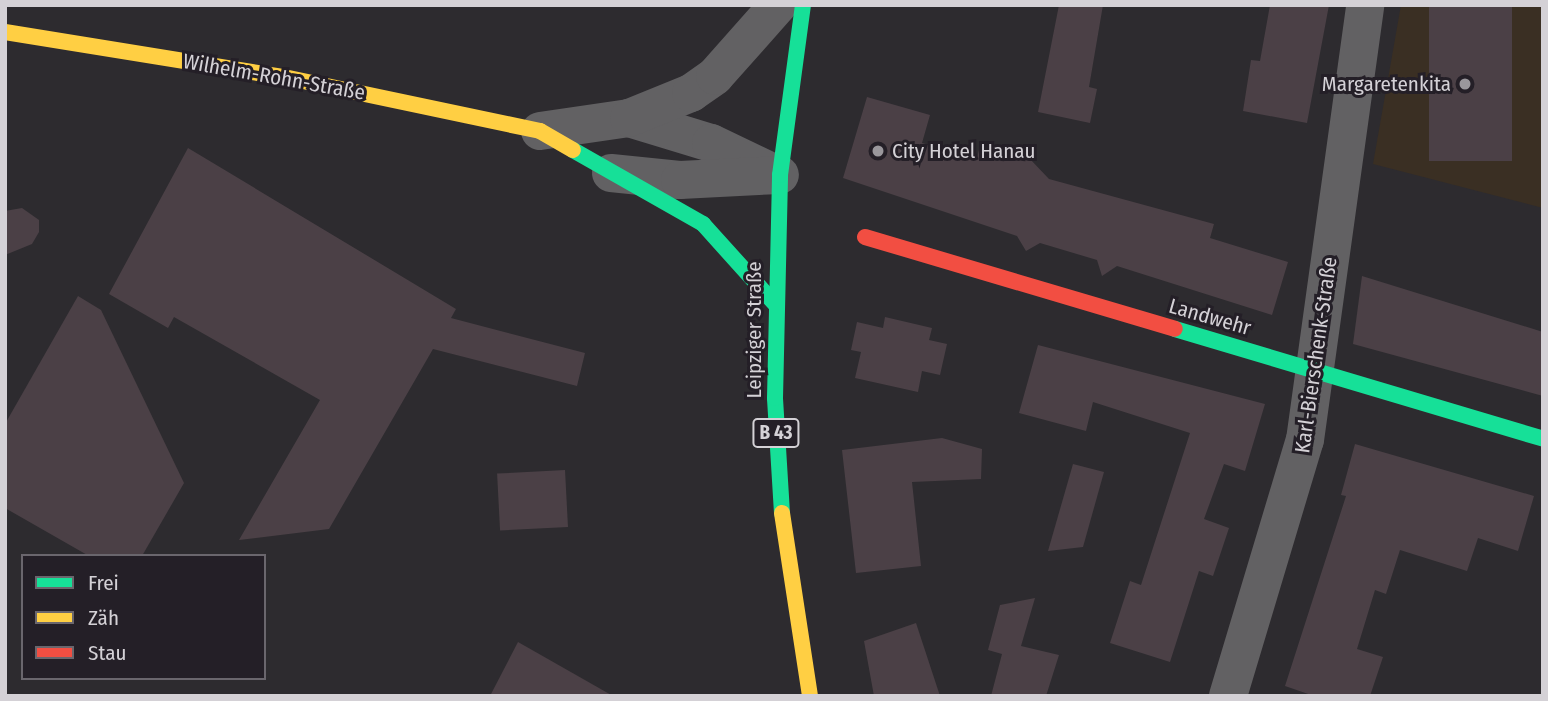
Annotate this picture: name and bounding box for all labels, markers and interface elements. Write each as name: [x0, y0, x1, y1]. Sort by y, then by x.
street label: Wilhelm-Rohn-Straße: [181, 49, 367, 105]
place label: Margaretenkita: [1322, 71, 1451, 97]
marker: Margaretenkita: [1457, 76, 1473, 92]
place label: City Hotel Hanau: [892, 138, 1036, 164]
marker: City Hotel Hanau: [870, 143, 886, 159]
street label: Karl-Bierschenk-Straße: [1290, 255, 1342, 455]
street label: Leipziger Straße: [741, 261, 767, 399]
street label: Landwehr: [1166, 293, 1254, 341]
road number: B 43: [752, 418, 800, 448]
legend: [21, 554, 266, 680]
text: Frei: [88, 570, 119, 596]
text: Zäh: [88, 605, 119, 631]
text: Stau: [88, 640, 126, 666]

